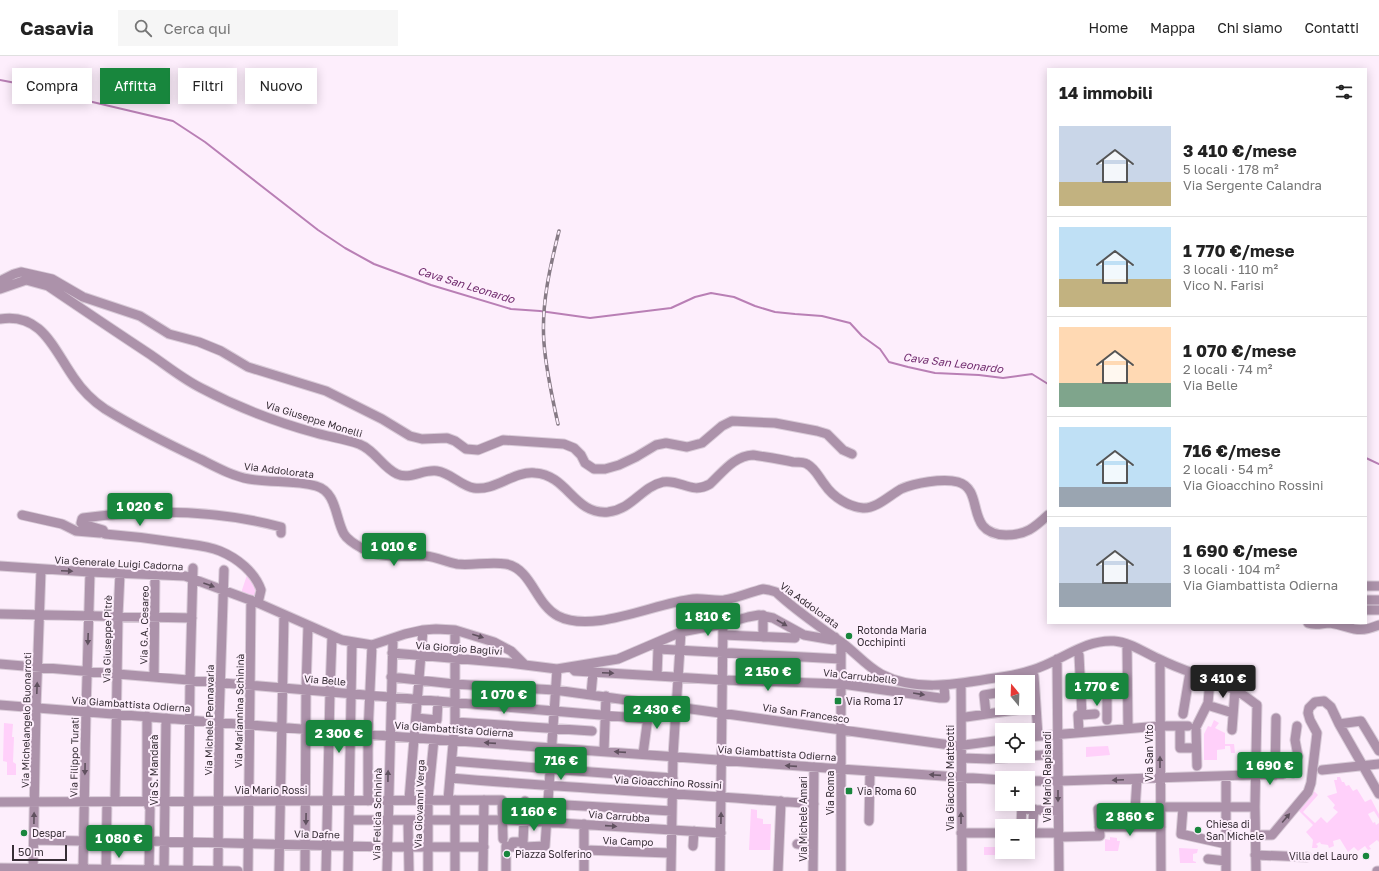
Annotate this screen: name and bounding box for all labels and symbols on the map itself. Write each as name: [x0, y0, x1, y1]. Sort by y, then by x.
water label: Cava San Leonardo: [416, 264, 518, 306]
water label: Cava San Leonardo: [902, 350, 1005, 375]
street label: Via Giuseppe Monelli: [264, 399, 364, 439]
street label: Via Addolorata: [243, 460, 315, 480]
pin: 1 020 €: [103, 493, 177, 527]
pin: 1 010 €: [357, 533, 431, 567]
street label: Via Generale Luigi Cadorna: [54, 554, 184, 572]
one-way arrow: [61, 568, 74, 574]
street label: Via Addolorata: [778, 579, 842, 631]
one-way arrow: [203, 582, 215, 588]
street label: Via G.A. Cesareo: [137, 585, 151, 665]
street label: Via Giuseppe Pitrè: [100, 595, 114, 683]
pin: 1 810 €: [671, 603, 745, 637]
one-way arrow: [776, 620, 788, 626]
place label: Rotonda Maria Occhipinti: [857, 624, 927, 648]
marker: Rotonda Maria Occhipinti: [844, 631, 854, 641]
one-way arrow: [85, 633, 91, 646]
one-way arrow: [473, 633, 485, 639]
street label: Via Giorgio Baglivi: [415, 639, 503, 657]
street label: Via Michelangelo Buonarroti: [19, 652, 33, 788]
street label: Via Mariannina Schininà: [232, 654, 246, 768]
pin: 2 150 €: [731, 658, 805, 692]
street label: Via Michele Pennavaria: [202, 665, 216, 775]
pin: 3 410 €: [1186, 665, 1260, 699]
street label: Via Carrubbelle: [823, 666, 898, 686]
one-way arrow: [602, 670, 614, 677]
street label: Via Belle: [303, 672, 347, 688]
pin: 1 770 €: [1060, 673, 1134, 707]
north arrow: [995, 675, 1035, 715]
one-way arrow: [34, 681, 40, 694]
pin: 1 070 €: [467, 681, 541, 715]
one-way arrow: [913, 692, 925, 698]
street label: Via Giambattista Odierna: [71, 694, 191, 714]
place label: Via Roma 17: [846, 695, 903, 707]
pin: 2 430 €: [620, 696, 694, 730]
marker: Via Roma 17: [833, 696, 843, 706]
street label: Via San Francesco: [762, 701, 850, 725]
street label: Via Filippo Turati: [67, 717, 81, 797]
street label: Via Giambattista Odierna: [394, 719, 514, 739]
pin: 2 300 €: [302, 720, 376, 754]
street label: Via San Vito: [1143, 724, 1155, 782]
street label: Via Giacomo Matteotti: [944, 725, 956, 831]
street label: Via Mario Rapisardi: [1041, 731, 1053, 823]
street label: Via S. Mandarà: [148, 735, 160, 805]
one-way arrow: [484, 740, 496, 747]
street label: Via Giambattista Odierna: [717, 743, 837, 763]
pin: 716 €: [533, 747, 589, 781]
one-way arrow: [614, 749, 626, 756]
pin: 1 690 €: [1233, 752, 1307, 786]
one-way arrow: [1157, 755, 1163, 768]
street label: Via Giovanni Verga: [411, 759, 427, 849]
one-way arrow: [785, 762, 797, 769]
one-way arrow: [82, 763, 88, 776]
street label: Via Felicia Schininà: [370, 768, 384, 860]
one-way arrow: [385, 770, 392, 782]
street label: Via Roma: [824, 771, 836, 815]
one-way arrow: [929, 772, 941, 779]
street label: Via Gioacchino Rossini: [614, 773, 722, 791]
street label: Via Michele Amari: [797, 776, 809, 862]
one-way arrow: [1111, 777, 1124, 783]
street label: Via Mario Rossi: [235, 784, 307, 796]
place label: Via Roma 60: [857, 785, 916, 797]
marker: Via Roma 60: [844, 786, 854, 796]
one-way arrow: [1055, 790, 1061, 803]
pin: 1 160 €: [497, 798, 571, 832]
pin: 2 860 €: [1093, 803, 1167, 837]
street label: Via Carrubba: [588, 808, 650, 824]
one-way arrow: [31, 811, 37, 824]
one-way arrow: [718, 811, 724, 824]
one-way arrow: [958, 812, 965, 824]
one-way arrow: [302, 813, 309, 825]
one-way arrow: [1282, 813, 1291, 824]
place label: Chiesa di San Michele: [1206, 818, 1264, 842]
one-way arrow: [605, 823, 617, 830]
pin: 1 080 €: [82, 825, 156, 859]
marker: Chiesa di San Michele: [1193, 825, 1203, 835]
place label: Despar: [32, 827, 66, 839]
marker: Despar: [19, 828, 29, 838]
street label: Via Dafne: [294, 828, 340, 840]
street label: Via Campo: [602, 834, 654, 848]
scale bar: [12, 843, 67, 862]
place label: Piazza Solferino: [515, 848, 592, 860]
marker: Piazza Solferino: [502, 849, 512, 859]
place label: Villa del Lauro: [1289, 850, 1358, 862]
marker: Villa del Lauro: [1361, 851, 1371, 861]

